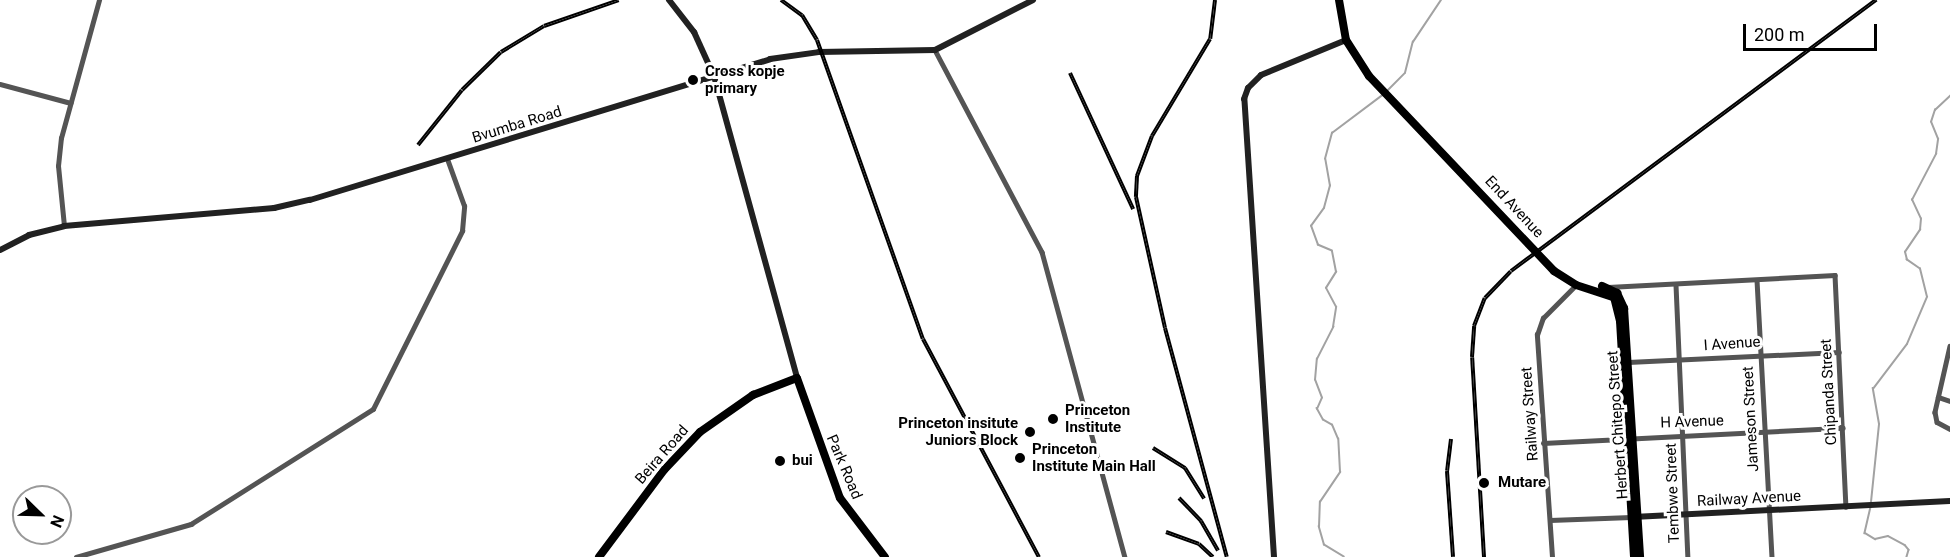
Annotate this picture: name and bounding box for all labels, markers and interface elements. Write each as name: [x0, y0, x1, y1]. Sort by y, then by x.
scale bar: [1746, 12, 1880, 50]
text: 200 m: [1754, 24, 1805, 45]
place label: Cross kopje primary: [705, 62, 785, 97]
marker: Cross kopje primary: [686, 73, 700, 87]
street label: Bvumba Road: [470, 103, 564, 147]
street label: End Avenue: [1481, 172, 1547, 242]
street label: I Avenue: [1703, 333, 1761, 355]
street label: Chipanda Street: [1817, 338, 1841, 446]
street label: Herbert Chitepo Street: [1604, 350, 1632, 500]
street label: Railway Street: [1518, 366, 1542, 462]
street label: Jameson Street: [1739, 366, 1763, 472]
place label: Princeton Institute: [1065, 401, 1130, 436]
marker: Princeton Institute: [1046, 412, 1060, 426]
street label: H Avenue: [1660, 412, 1724, 432]
place label: Princeton insitute Juniors Block: [898, 414, 1018, 449]
street label: Beira Road: [632, 422, 692, 488]
marker: Princeton insitute Juniors Block: [1023, 425, 1037, 439]
street label: Park Road: [822, 432, 866, 502]
place label: Princeton Institute Main Hall: [1032, 440, 1156, 475]
street label: Tembwe Street: [1662, 443, 1684, 543]
marker: Princeton Institute Main Hall: [1013, 451, 1027, 465]
place label: bui: [792, 452, 813, 470]
marker: bui: [773, 454, 787, 468]
marker: Mutare: [1475, 474, 1493, 492]
place label: Mutare: [1498, 474, 1546, 492]
north arrow: [12, 485, 72, 545]
street label: Railway Avenue: [1697, 487, 1801, 511]
text: N: [46, 513, 68, 530]

